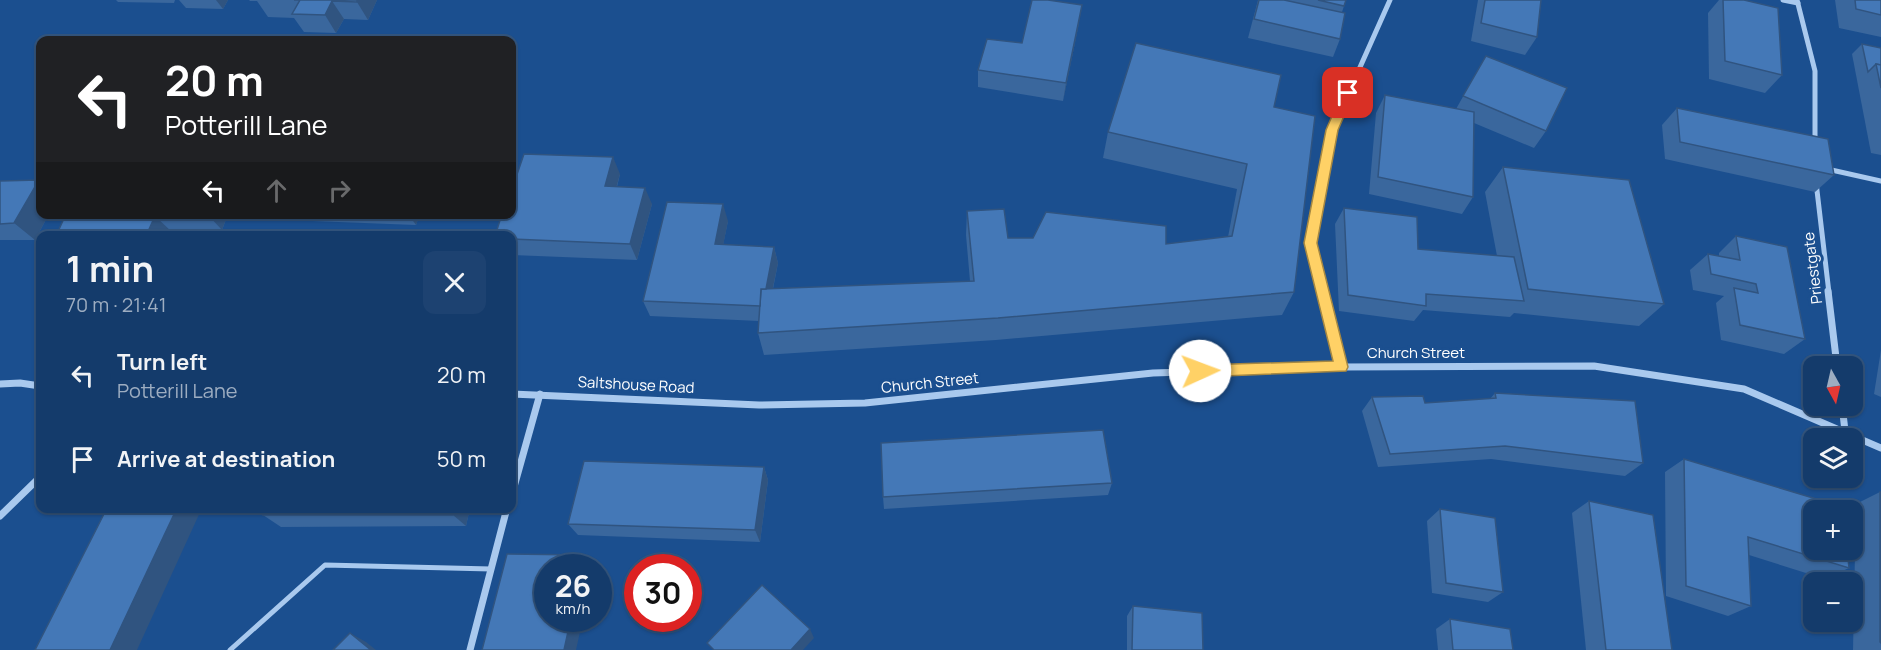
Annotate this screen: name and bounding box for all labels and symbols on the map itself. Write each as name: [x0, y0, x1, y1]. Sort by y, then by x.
pin: [1322, 67, 1373, 118]
street label: Priestgate: [1798, 231, 1827, 305]
position arrow: [1168, 339, 1232, 403]
street label: Church Street: [1367, 342, 1465, 363]
north arrow: [1803, 356, 1863, 416]
street label: Church Street: [880, 367, 980, 398]
street label: Saltshouse Road: [577, 371, 695, 398]
speed limit sign: 30: [624, 554, 702, 632]

